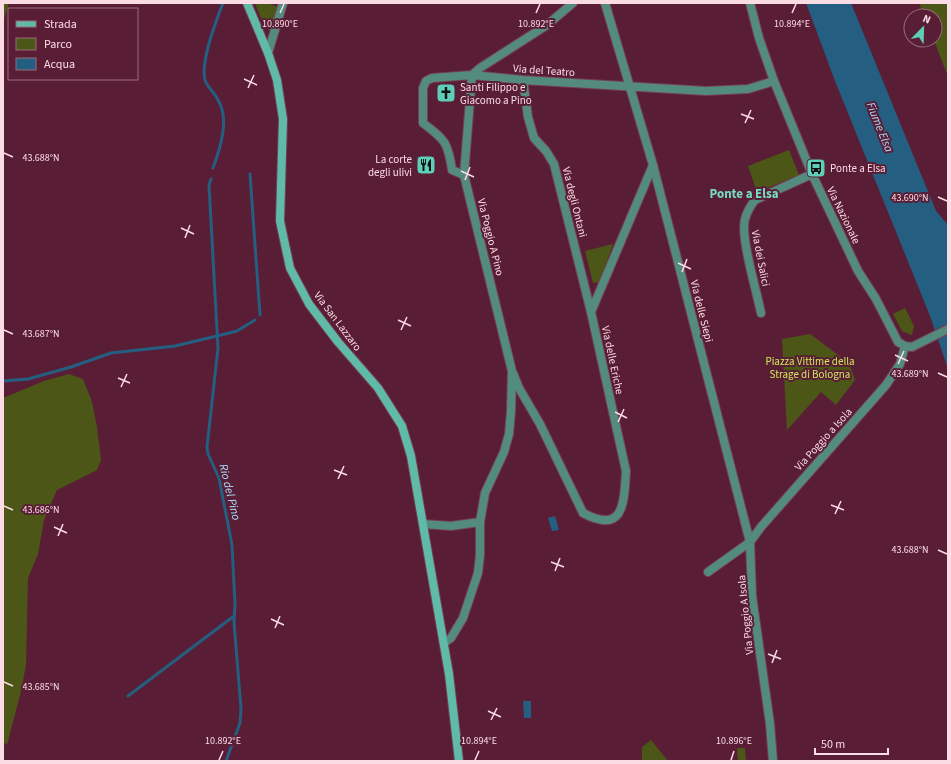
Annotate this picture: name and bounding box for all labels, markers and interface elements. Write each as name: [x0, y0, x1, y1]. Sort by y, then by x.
legend: [8, 8, 138, 80]
north arrow: [903, 8, 943, 48]
text: N: [920, 11, 933, 28]
text: Strada: [44, 16, 77, 33]
text: 10.890°E: [262, 17, 298, 31]
text: 10.892°E: [518, 17, 554, 31]
text: 10.894°E: [774, 17, 810, 31]
text: Parco: [44, 36, 72, 53]
text: Acqua: [44, 56, 75, 73]
street label: Via del Teatro: [513, 61, 575, 80]
place label: Santi Filippo e Giacomo a Pino: [460, 80, 532, 108]
church icon: Santi Filippo e Giacomo a Pino: [435, 82, 457, 104]
water label: Fiume Elsa: [862, 100, 898, 155]
text: 43.688°N: [22, 151, 60, 165]
place label: La corte degli ulivi: [368, 152, 413, 180]
restaurant icon: La corte degli ulivi: [415, 154, 437, 176]
bus stop icon: Ponte a Elsa: [805, 157, 827, 179]
place label: Ponte a Elsa: [830, 161, 886, 176]
street label: Via degli Ontani: [559, 165, 590, 239]
street label: Via Nazionale: [823, 184, 864, 247]
district label: Ponte a Elsa: [709, 185, 779, 203]
text: 43.690°N: [891, 191, 929, 205]
street label: Via Poggio A Pino: [474, 197, 507, 277]
street label: Via dei Salici: [748, 229, 773, 288]
street label: Via delle Siepi: [687, 278, 717, 344]
street label: Via San Lazzaro: [310, 288, 365, 354]
street label: Via delle Eriche: [598, 324, 627, 396]
text: 43.687°N: [22, 327, 60, 341]
park label: Piazza Vittime della Strage di Bologna: [765, 354, 855, 382]
text: 43.689°N: [891, 367, 929, 381]
street label: Via Poggio a Isola: [791, 405, 856, 474]
water label: Rio del Pino: [214, 462, 245, 522]
text: 43.686°N: [22, 503, 60, 517]
text: 43.688°N: [891, 543, 929, 557]
street label: Via Poggio A Isola: [734, 574, 757, 656]
text: 43.685°N: [22, 680, 60, 694]
scale bar: [815, 730, 888, 756]
text: 10.892°E: [205, 734, 241, 748]
text: 10.894°E: [461, 734, 497, 748]
text: 10.896°E: [716, 734, 752, 748]
text: 50 m: [821, 736, 845, 753]

